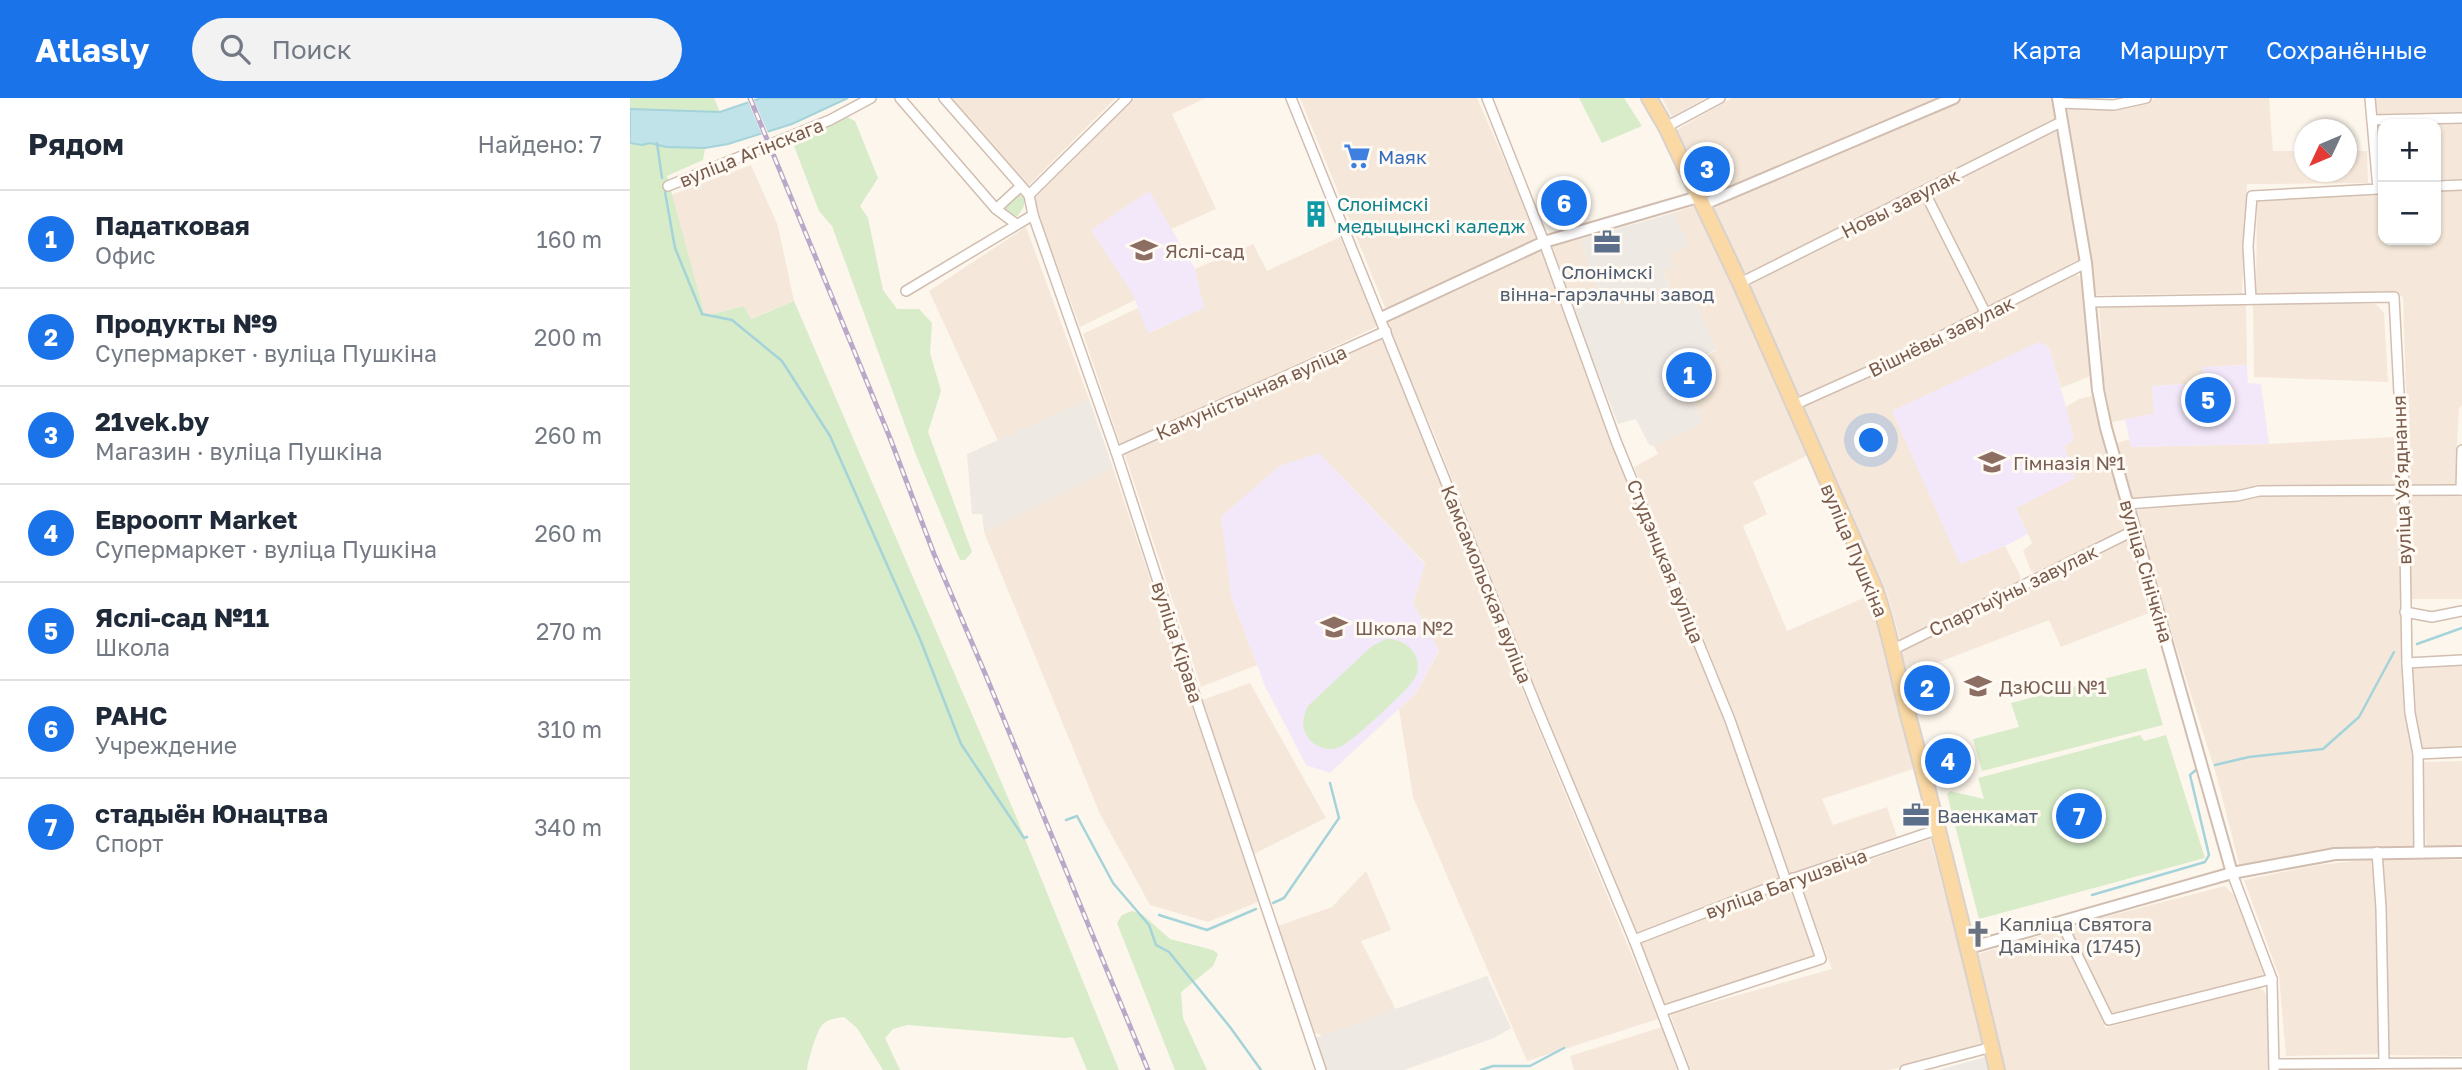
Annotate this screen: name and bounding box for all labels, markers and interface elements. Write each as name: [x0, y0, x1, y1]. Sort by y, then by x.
search box: [192, 18, 682, 81]
text: Atlasly: [35, 30, 150, 69]
icon: search: [216, 30, 254, 68]
text: Поиск: [272, 34, 352, 65]
text: Карта: [2012, 35, 2082, 64]
text: Маршрут: [2120, 35, 2228, 64]
text: Сохранённые: [2266, 35, 2427, 64]
street label: вуліца Агінскага: [676, 113, 826, 191]
north arrow: [2294, 119, 2357, 182]
map controls: [2378, 119, 2441, 245]
button: +: [2378, 119, 2441, 182]
text: Рядом: [28, 126, 124, 162]
text: Найдено: 7: [478, 130, 602, 158]
supermarket icon: Маяк: [1342, 141, 1372, 171]
pin: 3: [1684, 143, 1730, 195]
place label: Маяк: [1378, 145, 1427, 168]
street label: Новы завулак: [1837, 163, 1963, 243]
pin: 6: [1541, 177, 1587, 229]
button: −: [2378, 182, 2441, 245]
place label: Слонімскі медыцынскі каледж: [1337, 192, 1526, 237]
building icon: Слонімскі медыцынскі каледж: [1301, 199, 1331, 229]
text: Падатковая: [95, 210, 250, 241]
text: 1: [45, 225, 57, 253]
text: 160 m: [537, 225, 602, 253]
office icon: Слонімскі вінна-гарэлачны завод: [1592, 227, 1622, 257]
school or university icon: Яслі-сад: [1129, 235, 1159, 265]
place label: Яслі-сад: [1165, 239, 1245, 262]
text: Офис: [95, 241, 156, 269]
place label: Слонімскі вінна-гарэлачны завод: [1500, 260, 1715, 305]
street label: Вішнёвы завулак: [1864, 291, 2018, 381]
text: Продукты №9: [95, 308, 278, 339]
text: 2: [44, 323, 58, 351]
text: 200 m: [534, 323, 602, 351]
text: Супермаркет · вуліца Пушкіна: [95, 339, 437, 367]
street label: Камуністычная вуліца: [1152, 340, 1350, 444]
pin: 1: [1666, 349, 1712, 401]
pin: 5: [2185, 374, 2231, 426]
street label: вуліца Узʼяднання: [2387, 395, 2415, 565]
text: 21vek.by: [95, 406, 209, 437]
text: 3: [44, 421, 58, 449]
text: 260 m: [534, 421, 602, 449]
your location: [1854, 423, 1888, 457]
text: Магазин · вуліца Пушкіна: [95, 437, 382, 465]
school or university icon: Гімназія №1: [1977, 447, 2007, 477]
place label: Гімназія №1: [2013, 451, 2125, 474]
street label: Студэнцкая вуліца: [1623, 476, 1709, 646]
street label: вуліца Пушкіна: [1816, 480, 1894, 620]
street label: Камсамольская вуліца: [1437, 482, 1537, 686]
street label: вуліца Сінічкіна: [2116, 497, 2178, 645]
text: Евроопт Market: [95, 504, 298, 535]
text: 4: [44, 519, 58, 547]
text: 260 m: [534, 519, 602, 547]
text: Супермаркет · вуліца Пушкіна: [95, 535, 437, 563]
street label: Спартыўны завулак: [1925, 539, 2101, 641]
street label: вуліца Кірава: [1148, 578, 1208, 706]
text: Яслі-сад №11: [95, 602, 269, 633]
school or university icon: Школа №2: [1319, 612, 1349, 642]
place label: Школа №2: [1355, 616, 1454, 639]
text: 5: [44, 617, 58, 645]
text: 270 m: [536, 617, 602, 645]
text: Школа: [95, 633, 170, 661]
pin: 2: [1904, 662, 1950, 714]
school or university icon: ДзЮСШ №1: [1963, 671, 1993, 701]
place label: ДзЮСШ №1: [1999, 675, 2107, 698]
text: РАНС: [95, 700, 167, 731]
text: 6: [44, 715, 58, 743]
text: 310 m: [537, 715, 602, 743]
text: Учреждение: [95, 731, 237, 759]
pin: 4: [1925, 735, 1971, 787]
pin: 7: [2056, 790, 2102, 842]
text: стадыён Юнацтва: [95, 798, 328, 829]
office icon: Ваенкамат: [1901, 800, 1931, 830]
place label: Ваенкамат: [1937, 804, 2038, 827]
text: 7: [45, 813, 57, 841]
text: 340 m: [534, 813, 602, 841]
text: Спорт: [95, 829, 163, 857]
street label: вуліца Багушэвіча: [1702, 843, 1870, 923]
place label: Капліца Святога Дамініка (1745): [1999, 912, 2152, 957]
church icon: Капліца Святога Дамініка (1745): [1963, 919, 1993, 949]

